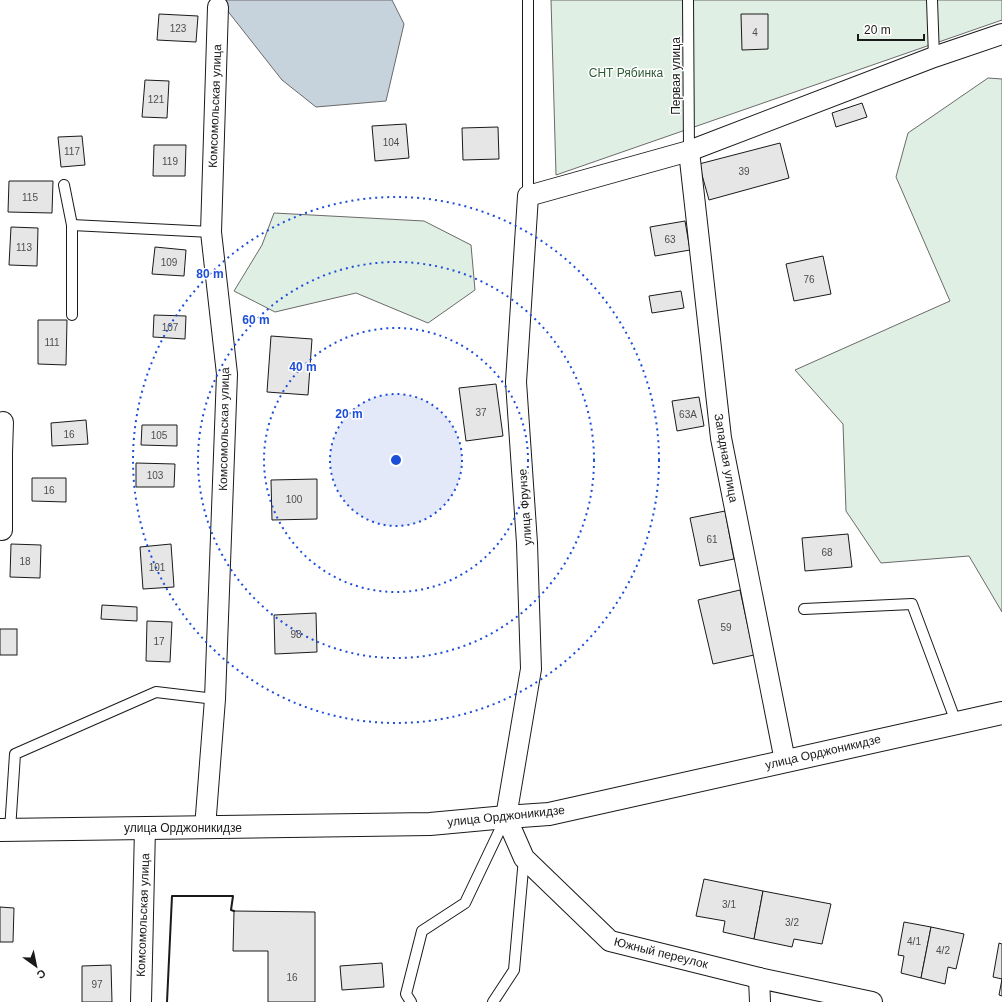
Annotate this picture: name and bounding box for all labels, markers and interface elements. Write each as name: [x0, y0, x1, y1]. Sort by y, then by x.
scale bar: [858, 16, 924, 42]
house number: 123: [170, 23, 187, 34]
text: 20 m: [864, 23, 891, 37]
house number: 4: [752, 27, 758, 38]
street label: Первая улица: [669, 37, 683, 115]
street label: Комсомольская улица: [206, 44, 224, 168]
park label: СНТ Рябинка: [589, 66, 664, 80]
house number: 121: [148, 94, 165, 105]
house number: 104: [383, 137, 400, 148]
house number: 117: [64, 146, 80, 157]
house number: 119: [162, 156, 178, 167]
house number: 39: [738, 166, 750, 177]
house number: 115: [22, 192, 38, 203]
house number: 63: [664, 234, 676, 245]
house number: 113: [16, 242, 32, 253]
house number: 109: [161, 257, 178, 268]
text: 80 m: [196, 267, 224, 281]
house number: 76: [803, 274, 815, 285]
text: 60 m: [242, 313, 270, 327]
house number: 107: [162, 322, 179, 333]
house number: 111: [44, 337, 60, 348]
text: 40 m: [289, 360, 317, 374]
street label: Комсомольская улица: [216, 367, 232, 491]
text: 20 m: [335, 407, 363, 421]
house number: 37: [475, 407, 487, 418]
house number: 63А: [679, 409, 697, 420]
street label: Западная улица: [711, 412, 741, 504]
house number: 16: [63, 429, 75, 440]
house number: 105: [151, 430, 168, 441]
centre of rings: [389, 453, 403, 467]
street label: улица Фрунзе: [515, 468, 535, 546]
house number: 103: [147, 470, 164, 481]
house number: 16: [43, 485, 55, 496]
house number: 100: [286, 494, 303, 505]
house number: 61: [706, 534, 718, 545]
house number: 68: [821, 547, 833, 558]
house number: 18: [19, 556, 31, 567]
house number: 101: [149, 562, 166, 573]
house number: 59: [720, 622, 732, 633]
house number: 98: [290, 629, 302, 640]
house number: 17: [153, 636, 165, 647]
street label: улица Орджоникидзе: [764, 732, 882, 772]
street label: улица Орджоникидзе: [447, 803, 566, 829]
street label: улица Орджоникидзе: [124, 821, 242, 835]
street label: Комсомольская улица: [134, 853, 152, 977]
house number: 3/1: [722, 899, 736, 910]
house number: 3/2: [785, 917, 799, 928]
street label: Южный переулок: [612, 935, 710, 972]
house number: 4/1: [907, 936, 921, 947]
house number: 4/2: [936, 945, 950, 956]
north arrow: [16, 946, 56, 986]
text: С: [35, 967, 48, 982]
house number: 16: [286, 972, 298, 983]
house number: 97: [91, 979, 103, 990]

